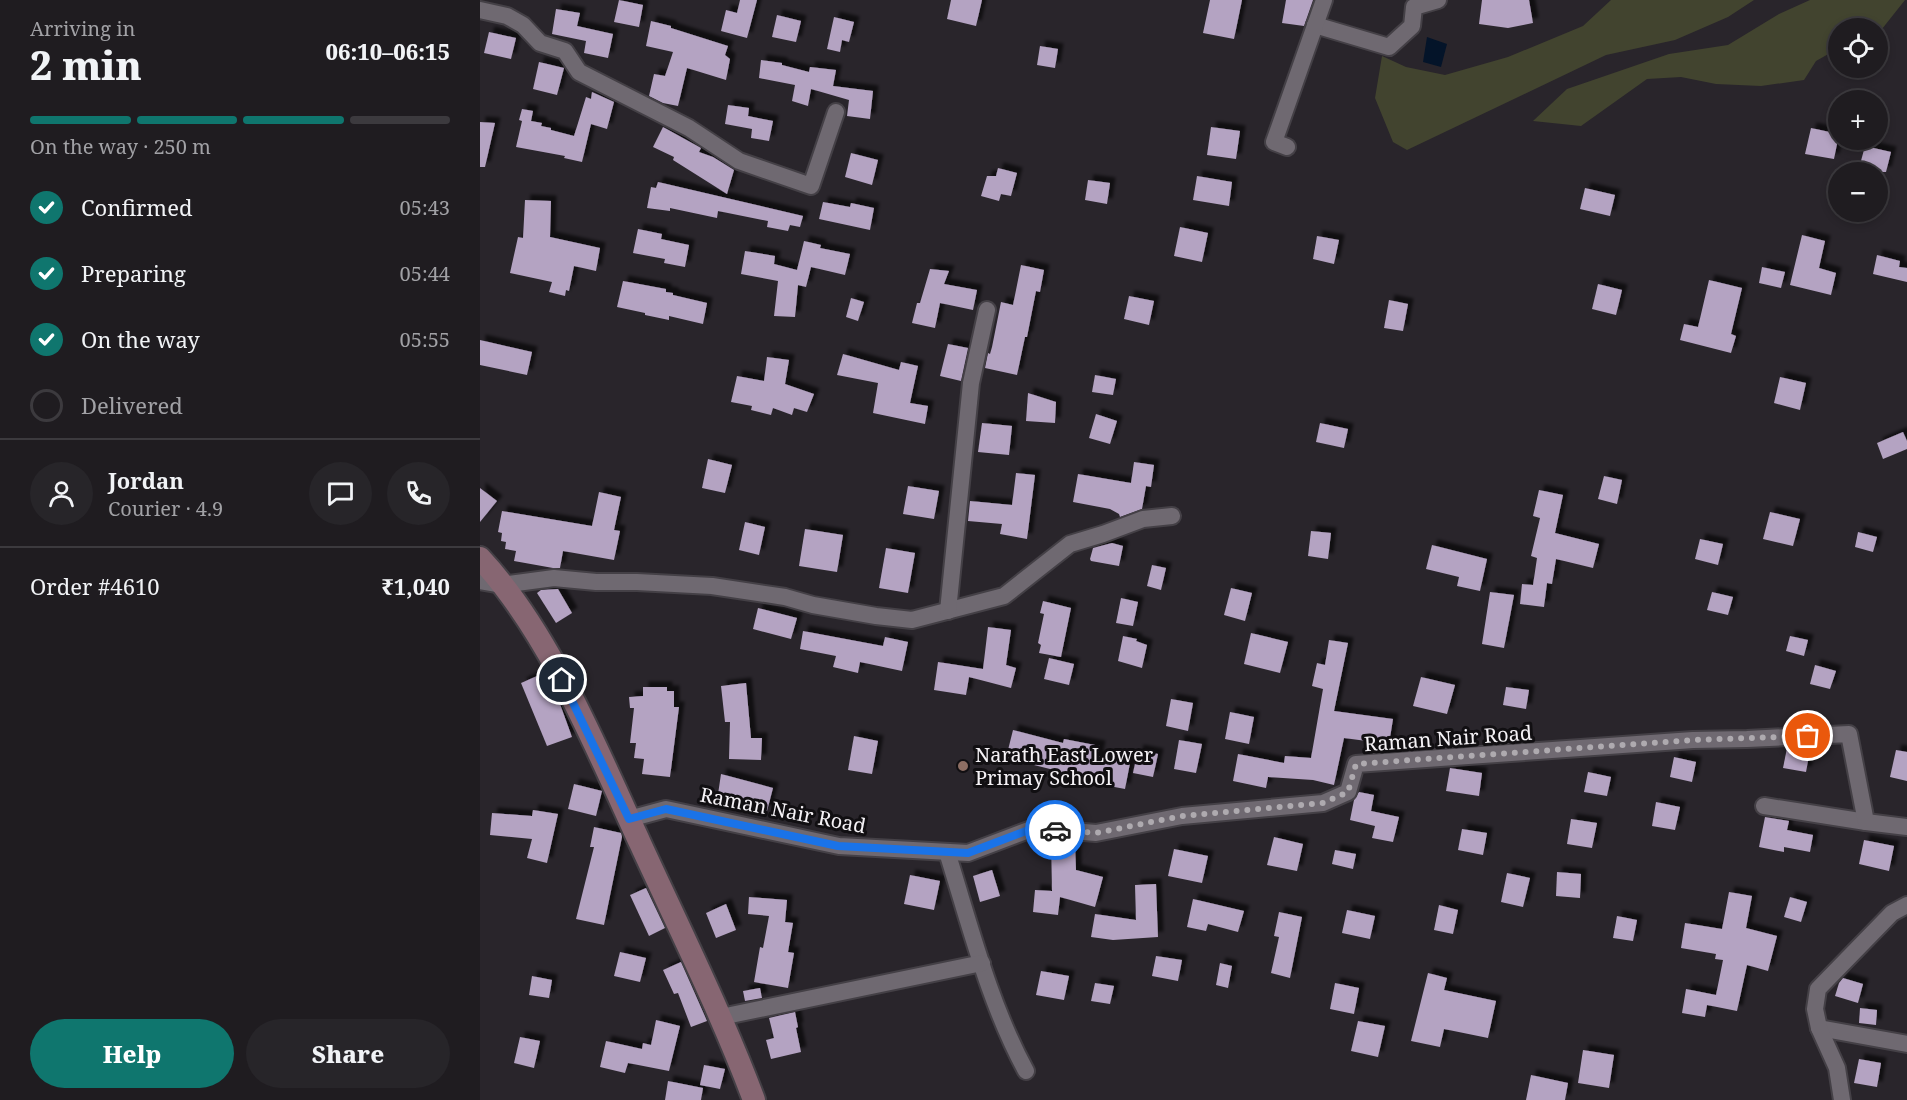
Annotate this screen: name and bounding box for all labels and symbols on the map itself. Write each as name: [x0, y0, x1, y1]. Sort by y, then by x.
pin: [536, 654, 587, 705]
pin: [1782, 710, 1833, 761]
street label: Raman Nair Road: [1363, 719, 1533, 757]
place label: Narath East Lower Primay School: [975, 741, 1154, 791]
marker: Narath East Lower Primay School: [956, 759, 970, 773]
street label: Raman Nair Road: [698, 781, 868, 839]
courier: [1025, 800, 1085, 860]

